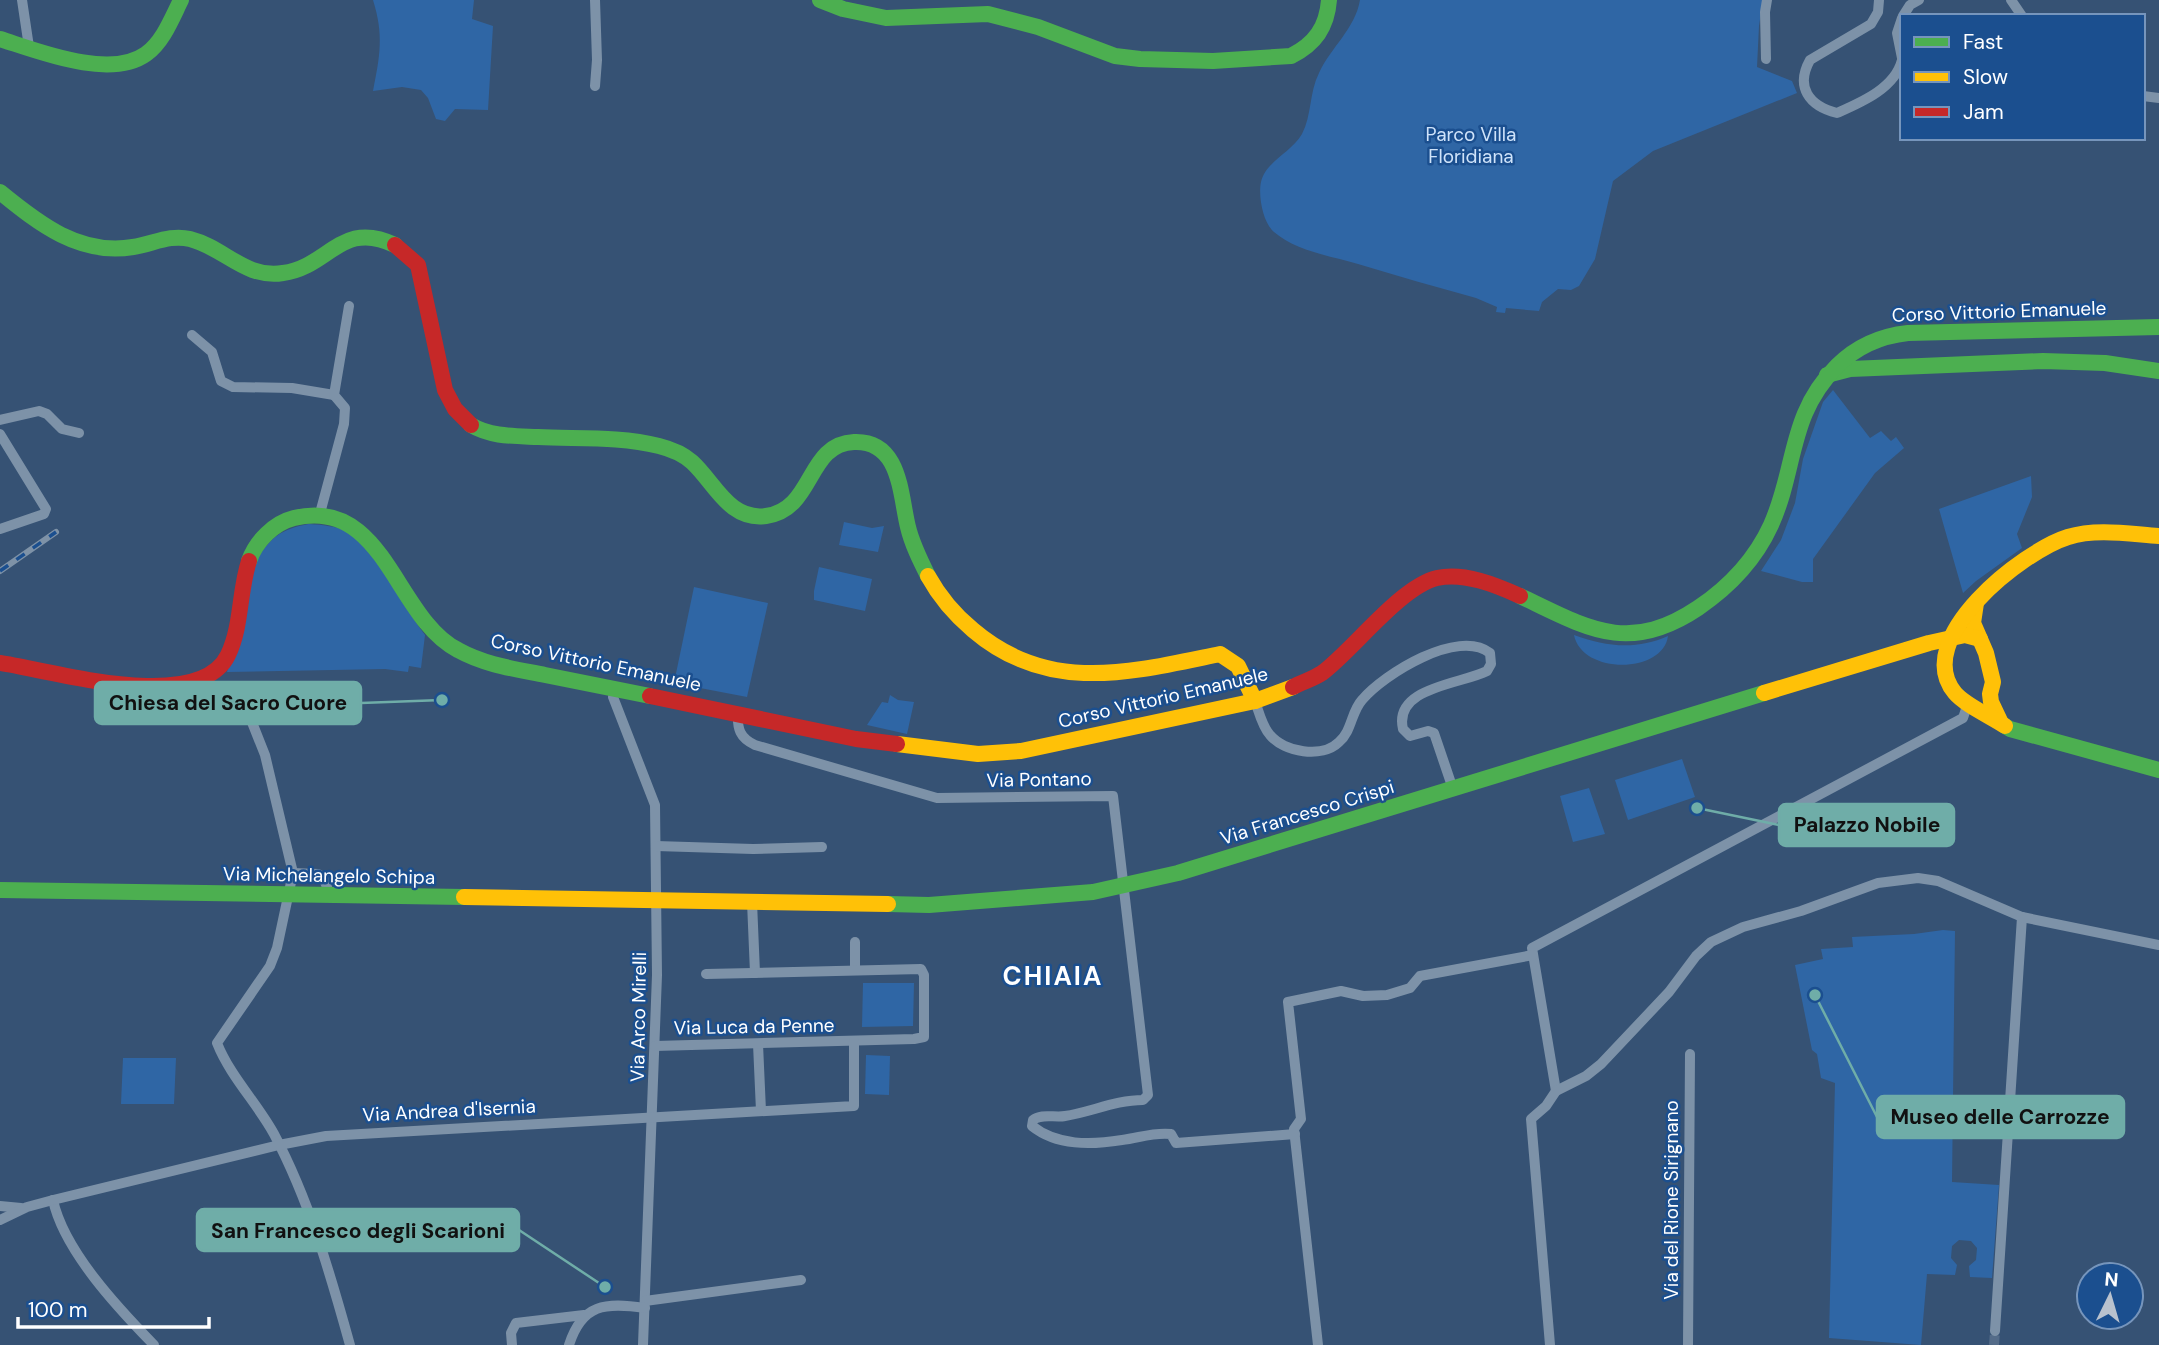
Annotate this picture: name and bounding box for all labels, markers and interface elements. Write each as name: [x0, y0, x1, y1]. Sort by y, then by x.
legend: [1900, 14, 2145, 140]
text: Fast: [1963, 28, 2003, 56]
text: Slow: [1963, 63, 2008, 91]
text: Jam: [1963, 98, 2004, 126]
park label: Parco Villa Floridiana: [1426, 122, 1516, 169]
street label: Corso Vittorio Emanuele: [1891, 295, 2107, 328]
street label: Corso Vittorio Emanuele: [488, 628, 703, 697]
street label: Corso Vittorio Emanuele: [1056, 661, 1270, 734]
callout: Chiesa del Sacro Cuore: [95, 682, 361, 724]
text: Chiesa del Sacro Cuore: [109, 689, 347, 717]
street label: Via Pontano: [986, 766, 1092, 793]
street label: Via Francesco Crispi: [1217, 774, 1397, 851]
callout: Palazzo Nobile: [1779, 804, 1954, 846]
text: Palazzo Nobile: [1794, 811, 1940, 839]
street label: Via Michelangelo Schipa: [223, 861, 435, 890]
street label: Via Arco Mirelli: [625, 952, 652, 1082]
district label: CHIAIA: [1003, 959, 1103, 993]
street label: Via Luca da Penne: [673, 1013, 835, 1040]
street label: Via Andrea d'Isernia: [362, 1093, 536, 1128]
callout: Museo delle Carrozze: [1877, 1096, 2124, 1138]
street label: Via del Rione Sirignano: [1659, 1100, 1684, 1300]
text: Museo delle Carrozze: [1890, 1103, 2110, 1131]
callout: San Francesco degli Scarioni: [197, 1209, 519, 1251]
text: San Francesco degli Scarioni: [211, 1217, 505, 1245]
north arrow: [2075, 1261, 2145, 1331]
text: N: [2103, 1267, 2119, 1293]
scale bar: [18, 1286, 208, 1330]
text: 100 m: [28, 1296, 88, 1324]

